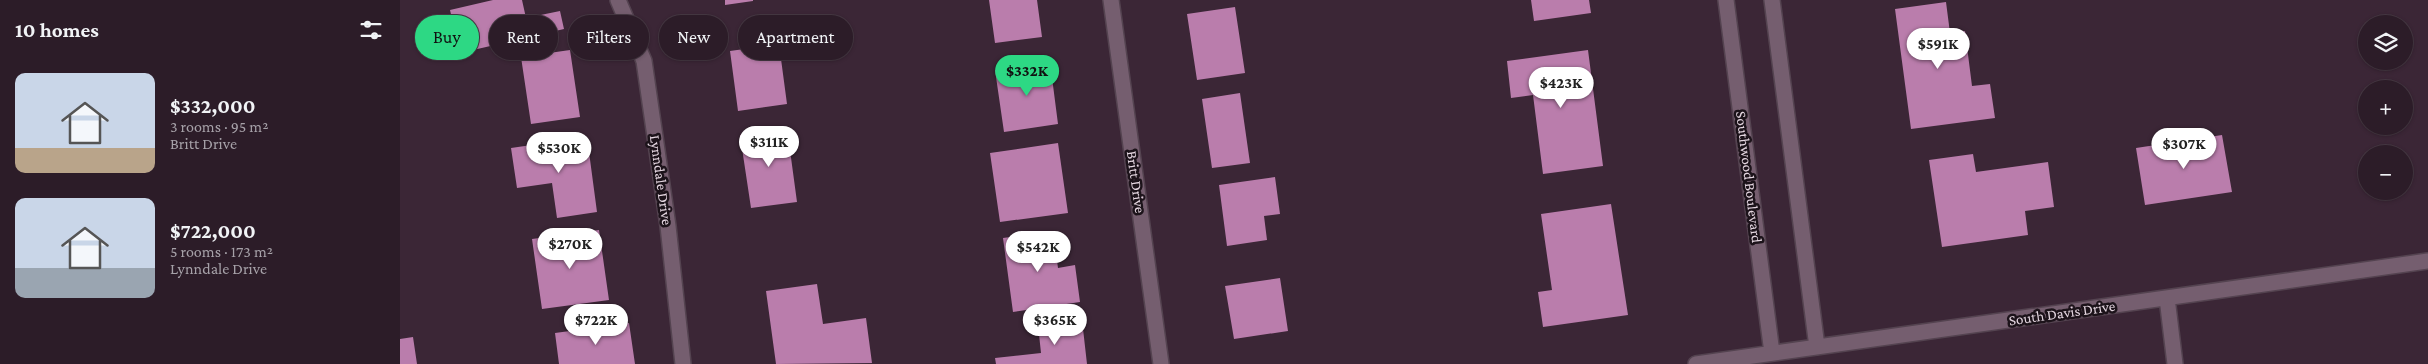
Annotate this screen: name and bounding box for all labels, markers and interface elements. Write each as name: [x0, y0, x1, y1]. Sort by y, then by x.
chip: Buy: [415, 15, 479, 60]
chip: Rent: [489, 15, 558, 60]
chip: Filters: [568, 15, 649, 60]
chip: New: [659, 15, 728, 60]
chip: Apartment: [738, 15, 853, 60]
map controls: [2358, 15, 2413, 200]
button: layers: [2358, 15, 2413, 70]
icon: filters: [357, 16, 385, 44]
text: 10 homes: [15, 18, 99, 42]
pin: $591K: [1903, 28, 1973, 70]
text: $591K: [1918, 35, 1958, 52]
pin: $332K: [992, 54, 1062, 97]
text: $332K: [1006, 62, 1048, 79]
pin: $423K: [1526, 66, 1596, 109]
text: $423K: [1540, 74, 1582, 91]
button: +: [2358, 80, 2413, 135]
icon: home: [55, 93, 115, 153]
text: $332,000: [170, 94, 255, 118]
street label: Southwood Boulevard: [1733, 110, 1765, 244]
text: 3 rooms · 95 m²: [170, 118, 268, 135]
pin: $311K: [734, 126, 804, 168]
pin: $307K: [2149, 128, 2219, 170]
pin: $530K: [524, 132, 594, 174]
text: $311K: [750, 133, 788, 150]
street label: Lynndale Drive: [646, 134, 675, 227]
text: Britt Drive: [170, 135, 237, 152]
text: $307K: [2162, 135, 2206, 152]
text: $530K: [537, 139, 581, 156]
button: −: [2358, 145, 2413, 200]
street label: Britt Drive: [1124, 150, 1148, 215]
icon: home: [55, 218, 115, 278]
text: $722,000: [170, 219, 256, 243]
pin: $270K: [535, 228, 605, 270]
pin: $542K: [1003, 230, 1073, 273]
text: $270K: [548, 235, 592, 252]
text: $542K: [1017, 238, 1059, 255]
text: 5 rooms · 173 m²: [170, 243, 273, 260]
text: Lynndale Drive: [170, 260, 267, 277]
street label: South Davis Drive: [2008, 298, 2117, 328]
pin: $722K: [561, 304, 631, 346]
pin: $365K: [1020, 304, 1090, 346]
text: $722K: [575, 311, 617, 328]
text: $365K: [1034, 311, 1076, 328]

